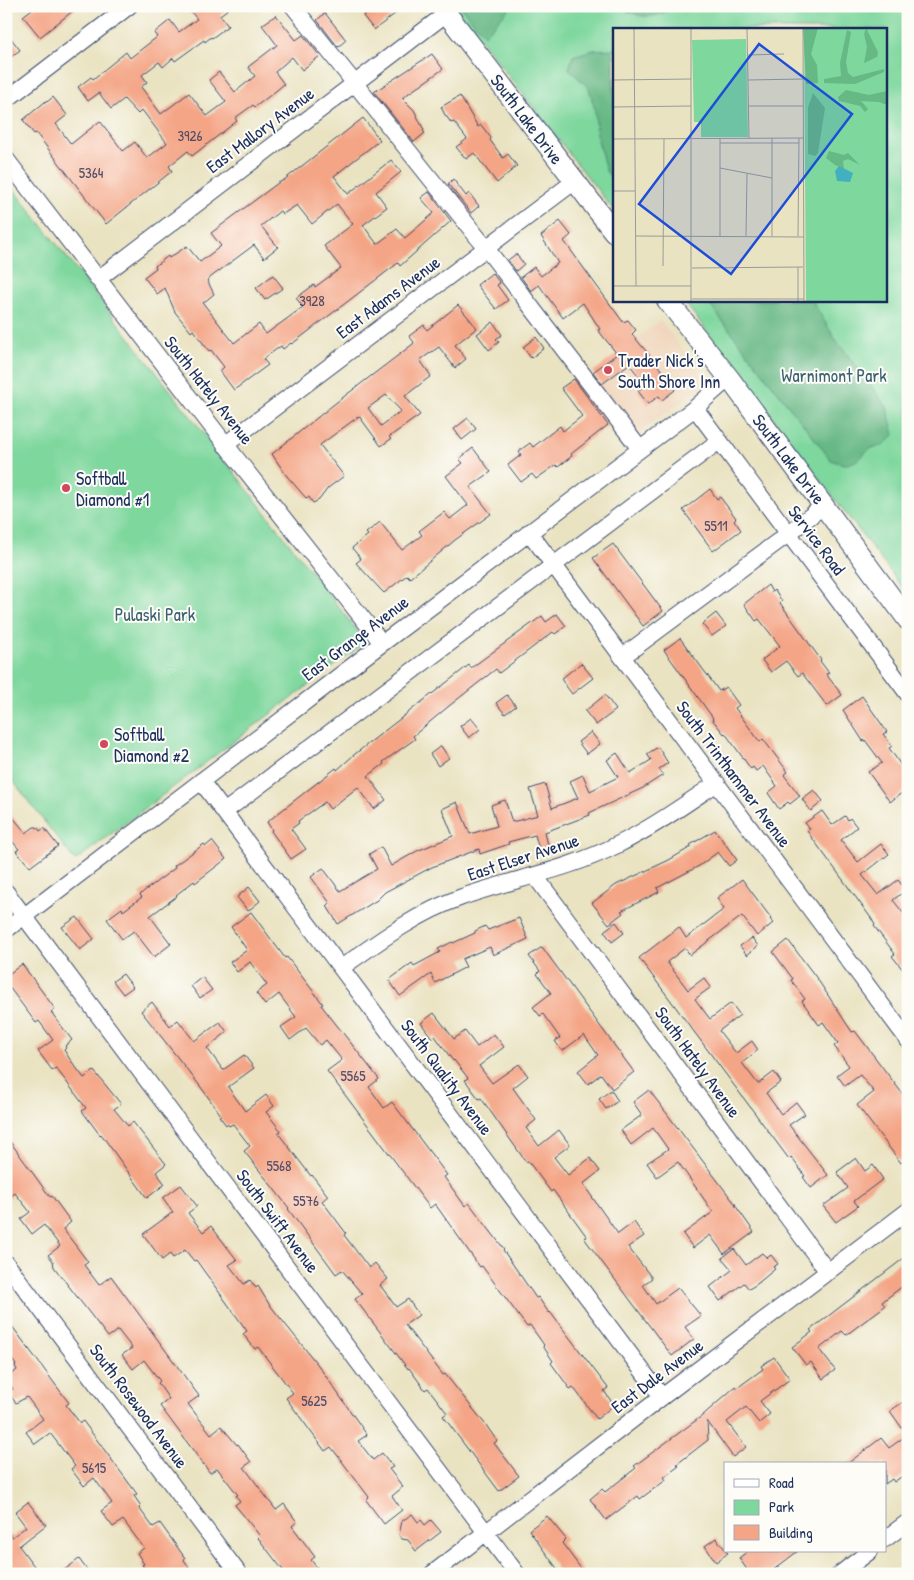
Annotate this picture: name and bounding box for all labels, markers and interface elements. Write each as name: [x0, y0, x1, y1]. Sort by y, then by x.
inset map: [613, 28, 886, 301]
street label: South Lake Drive: [485, 69, 569, 169]
street label: East Mallory Avenue: [201, 81, 319, 179]
house number: 3926: [177, 125, 203, 146]
house number: 5364: [79, 162, 104, 183]
street label: East Adams Avenue: [331, 250, 445, 344]
house number: 3928: [299, 290, 325, 311]
street label: South Hately Avenue: [159, 330, 259, 450]
place label: Trader Nick's South Shore Inn: [618, 348, 720, 394]
park label: Warnimont Park: [781, 363, 887, 388]
marker: Trader Nick's South Shore Inn: [602, 364, 614, 376]
street label: South Lake Drive: [747, 409, 831, 509]
place label: Softball Diamond #1: [76, 466, 149, 512]
marker: Softball Diamond #1: [60, 482, 72, 494]
street label: Service Road: [783, 500, 851, 580]
house number: 5511: [704, 515, 728, 536]
street label: East Grange Avenue: [296, 590, 414, 686]
park label: Pulaski Park: [115, 602, 196, 627]
street label: South Trinthammer Avenue: [671, 696, 797, 852]
place label: Softball Diamond #2: [114, 722, 190, 768]
marker: Softball Diamond #2: [98, 738, 110, 750]
street label: East Elser Avenue: [464, 827, 582, 887]
street label: South Hately Avenue: [649, 1001, 747, 1123]
street label: South Quality Avenue: [395, 1014, 499, 1140]
house number: 5565: [340, 1065, 366, 1086]
house number: 5568: [266, 1155, 292, 1176]
street label: South Swift Avenue: [231, 1164, 325, 1278]
house number: 5576: [293, 1190, 319, 1211]
street label: East Dale Avenue: [606, 1333, 708, 1419]
street label: South Rosewood Avenue: [84, 1339, 194, 1473]
house number: 5625: [301, 1390, 327, 1411]
house number: 5615: [82, 1457, 107, 1478]
legend: [724, 1462, 886, 1552]
text: Road: [769, 1472, 794, 1493]
text: Park: [769, 1496, 794, 1517]
text: Building: [769, 1522, 813, 1543]

